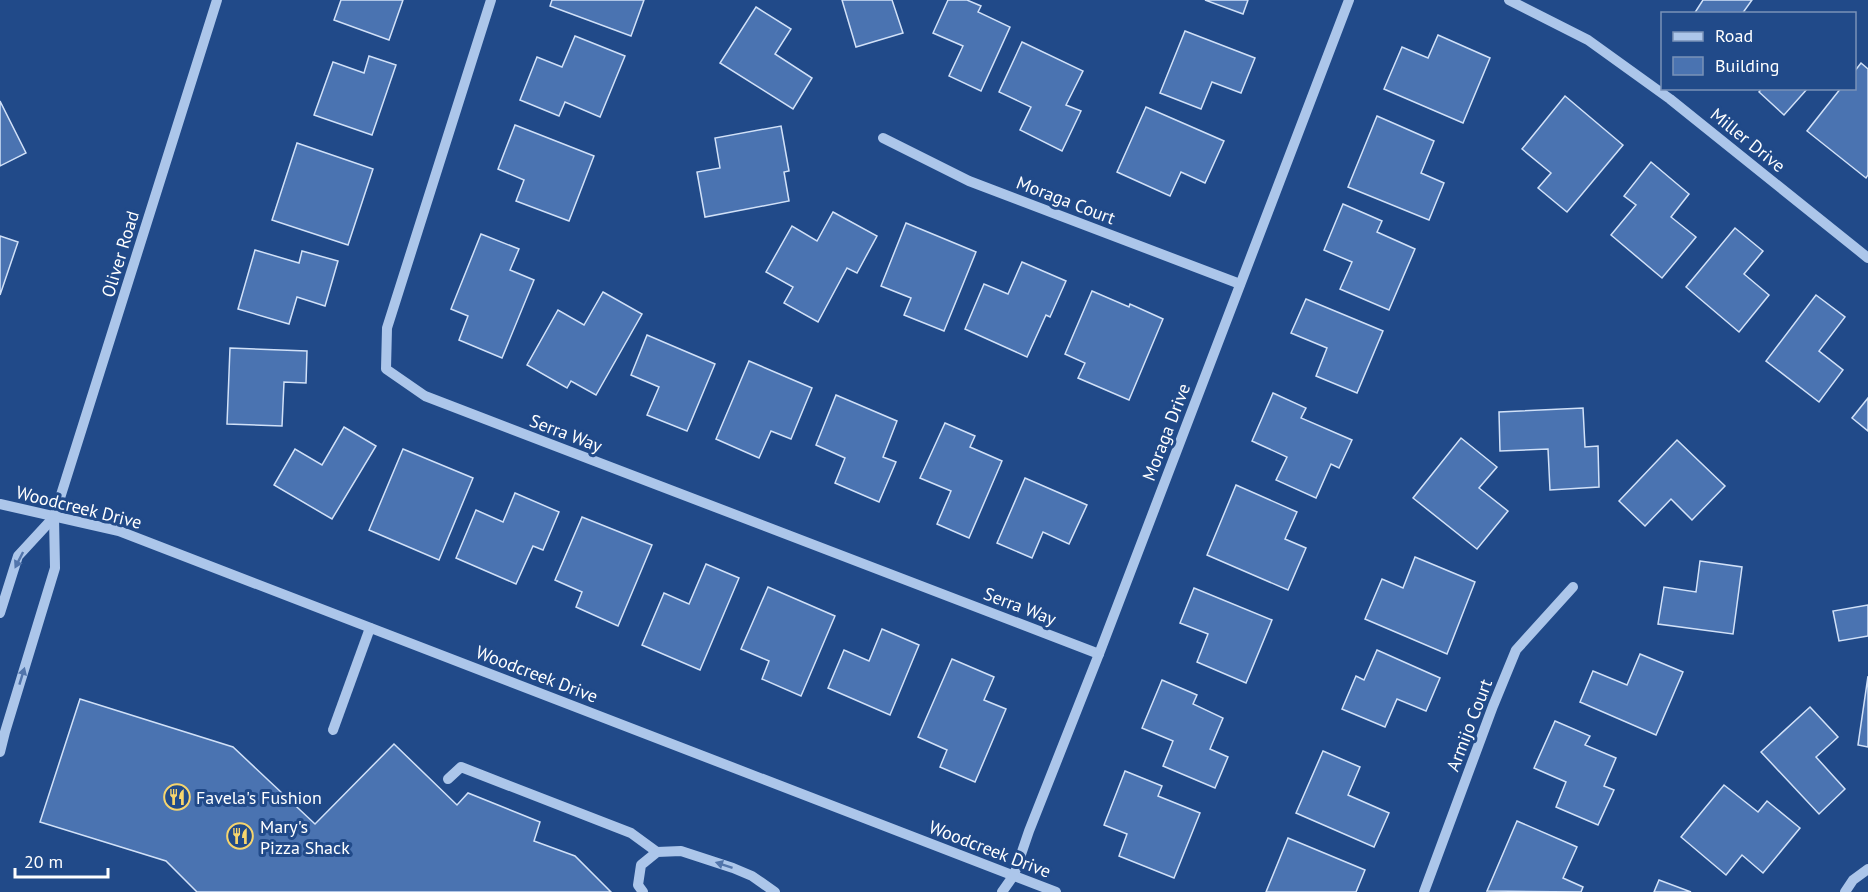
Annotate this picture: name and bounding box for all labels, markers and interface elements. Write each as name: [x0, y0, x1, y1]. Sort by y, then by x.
legend: [1661, 12, 1856, 90]
text: Road: [1715, 24, 1753, 47]
text: Building: [1715, 54, 1779, 77]
street label: Miller Drive: [1706, 103, 1790, 177]
street label: Moraga Court: [1013, 171, 1119, 229]
street label: Oliver Road: [96, 208, 144, 300]
street label: Moraga Drive: [1137, 380, 1195, 484]
street label: Serra Way: [526, 409, 606, 458]
street label: Woodcreek Drive: [14, 480, 144, 534]
one-way arrow: [14, 551, 24, 569]
street label: Serra Way: [980, 582, 1060, 631]
street label: Woodcreek Drive: [473, 640, 601, 708]
one-way arrow: [18, 667, 27, 685]
street label: Armijo Court: [1441, 676, 1497, 774]
restaurant icon: Favela's Fushion: [162, 782, 192, 812]
place label: Favela's Fushion: [196, 786, 322, 809]
place label: Mary's Pizza Shack: [260, 815, 350, 859]
street label: Woodcreek Drive: [926, 815, 1054, 883]
restaurant icon: Mary's Pizza Shack: [225, 821, 255, 851]
scale bar: [15, 841, 108, 879]
text: 20 m: [24, 850, 63, 873]
one-way arrow: [715, 860, 733, 869]

